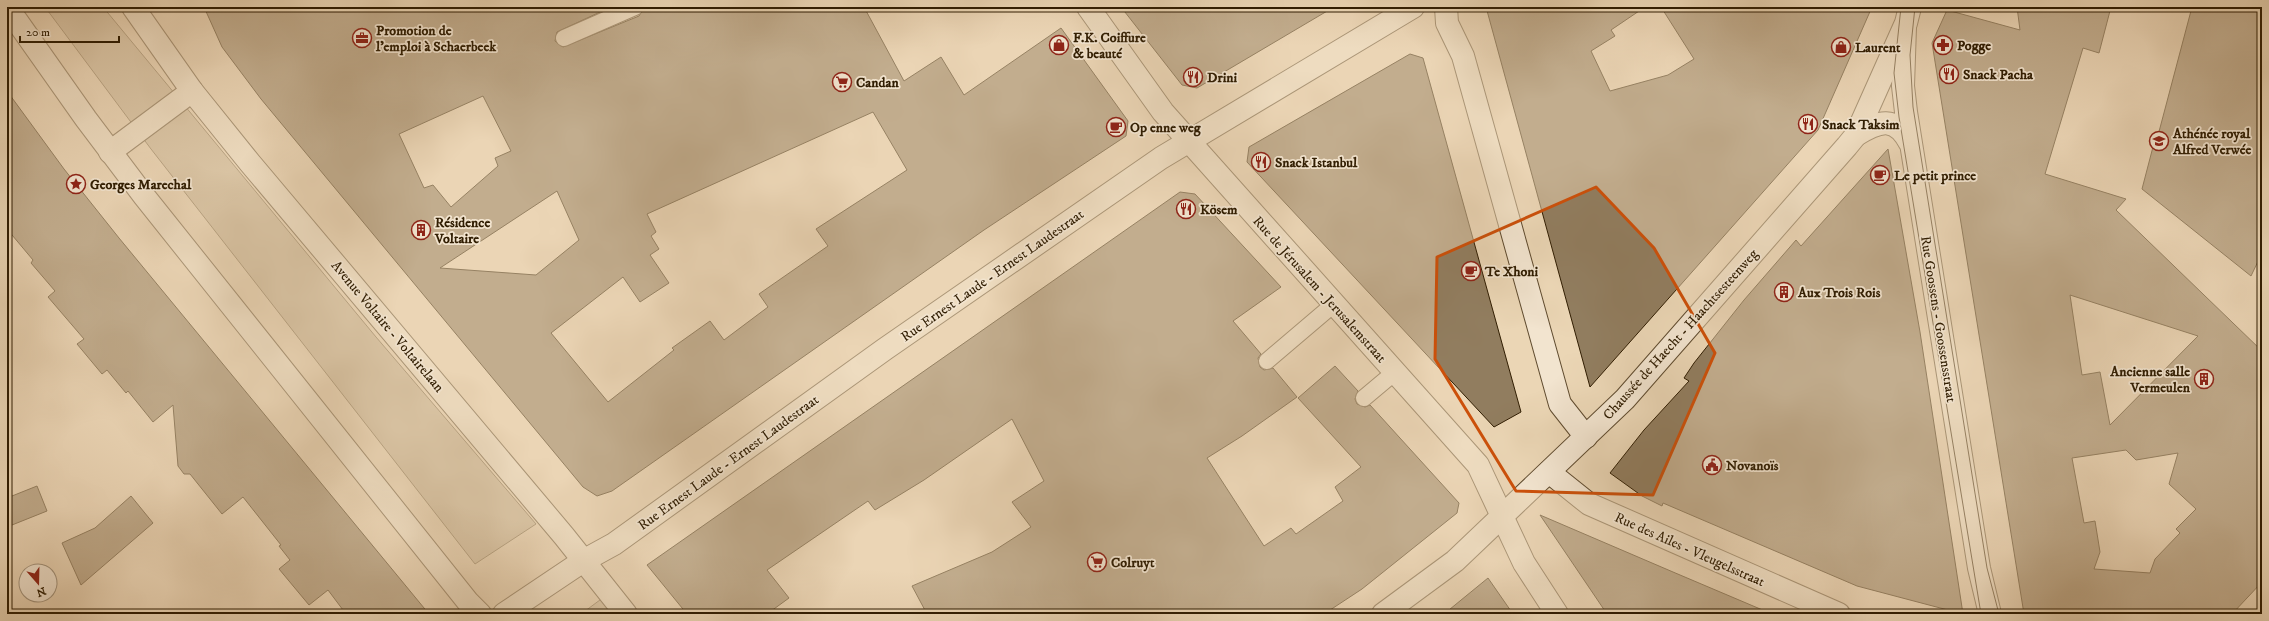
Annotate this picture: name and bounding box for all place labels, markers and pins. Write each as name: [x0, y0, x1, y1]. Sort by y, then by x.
place label: Promotion de l'emploi à Schaerbeek: [375, 22, 497, 56]
office icon: Promotion de l'emploi à Schaerbeek: [351, 27, 373, 49]
place label: F.K. Coiffure & beauté: [1073, 29, 1146, 63]
shop icon: F.K. Coiffure & beauté: [1048, 34, 1070, 56]
pharmacy icon: Pogge: [1932, 34, 1954, 56]
shop icon: Laurent: [1830, 36, 1852, 58]
place label: Pogge: [1957, 37, 1991, 55]
place label: Laurent: [1855, 39, 1901, 57]
restaurant icon: Snack Pacha: [1938, 63, 1960, 85]
restaurant icon: Drini: [1182, 66, 1204, 88]
place label: Snack Pacha: [1963, 66, 2034, 84]
place label: Drini: [1207, 69, 1238, 87]
supermarket icon: Candan: [831, 71, 853, 93]
place label: Candan: [856, 74, 899, 92]
restaurant icon: Snack Taksim: [1797, 113, 1819, 135]
cafe icon: Op enne weg: [1105, 116, 1127, 138]
place label: Snack Taksim: [1822, 116, 1900, 134]
place label: Op enne weg: [1130, 119, 1202, 137]
place label: Athénée royal Alfred Verwée: [2172, 125, 2252, 159]
school or university icon: Athénée royal Alfred Verwée: [2148, 130, 2170, 152]
restaurant icon: Snack Istanbul: [1250, 151, 1272, 173]
place label: Snack Istanbul: [1275, 154, 1358, 172]
cafe icon: Le petit prince: [1869, 164, 1891, 186]
place label: Le petit prince: [1894, 167, 1976, 185]
place icon: Georges Marechal: [65, 173, 87, 195]
place label: Georges Marechal: [90, 176, 192, 194]
restaurant icon: Kösem: [1175, 198, 1197, 220]
place label: Kösem: [1200, 201, 1238, 219]
place label: Résidence Voltaire: [434, 214, 490, 248]
building icon: Résidence Voltaire: [410, 219, 432, 241]
cafe icon: Te Xhoni: [1460, 260, 1482, 282]
place label: Te Xhoni: [1484, 263, 1539, 281]
building icon: Aux Trois Rois: [1773, 281, 1795, 303]
place label: Aux Trois Rois: [1797, 284, 1881, 302]
place label: Ancienne salle Vermeulen: [2109, 363, 2191, 397]
building icon: Ancienne salle Vermeulen: [2193, 368, 2215, 390]
public building icon: Novanoïs: [1701, 454, 1723, 476]
place label: Novanoïs: [1726, 457, 1779, 475]
supermarket icon: Colruyt: [1086, 551, 1108, 573]
place label: Colruyt: [1111, 554, 1155, 572]

